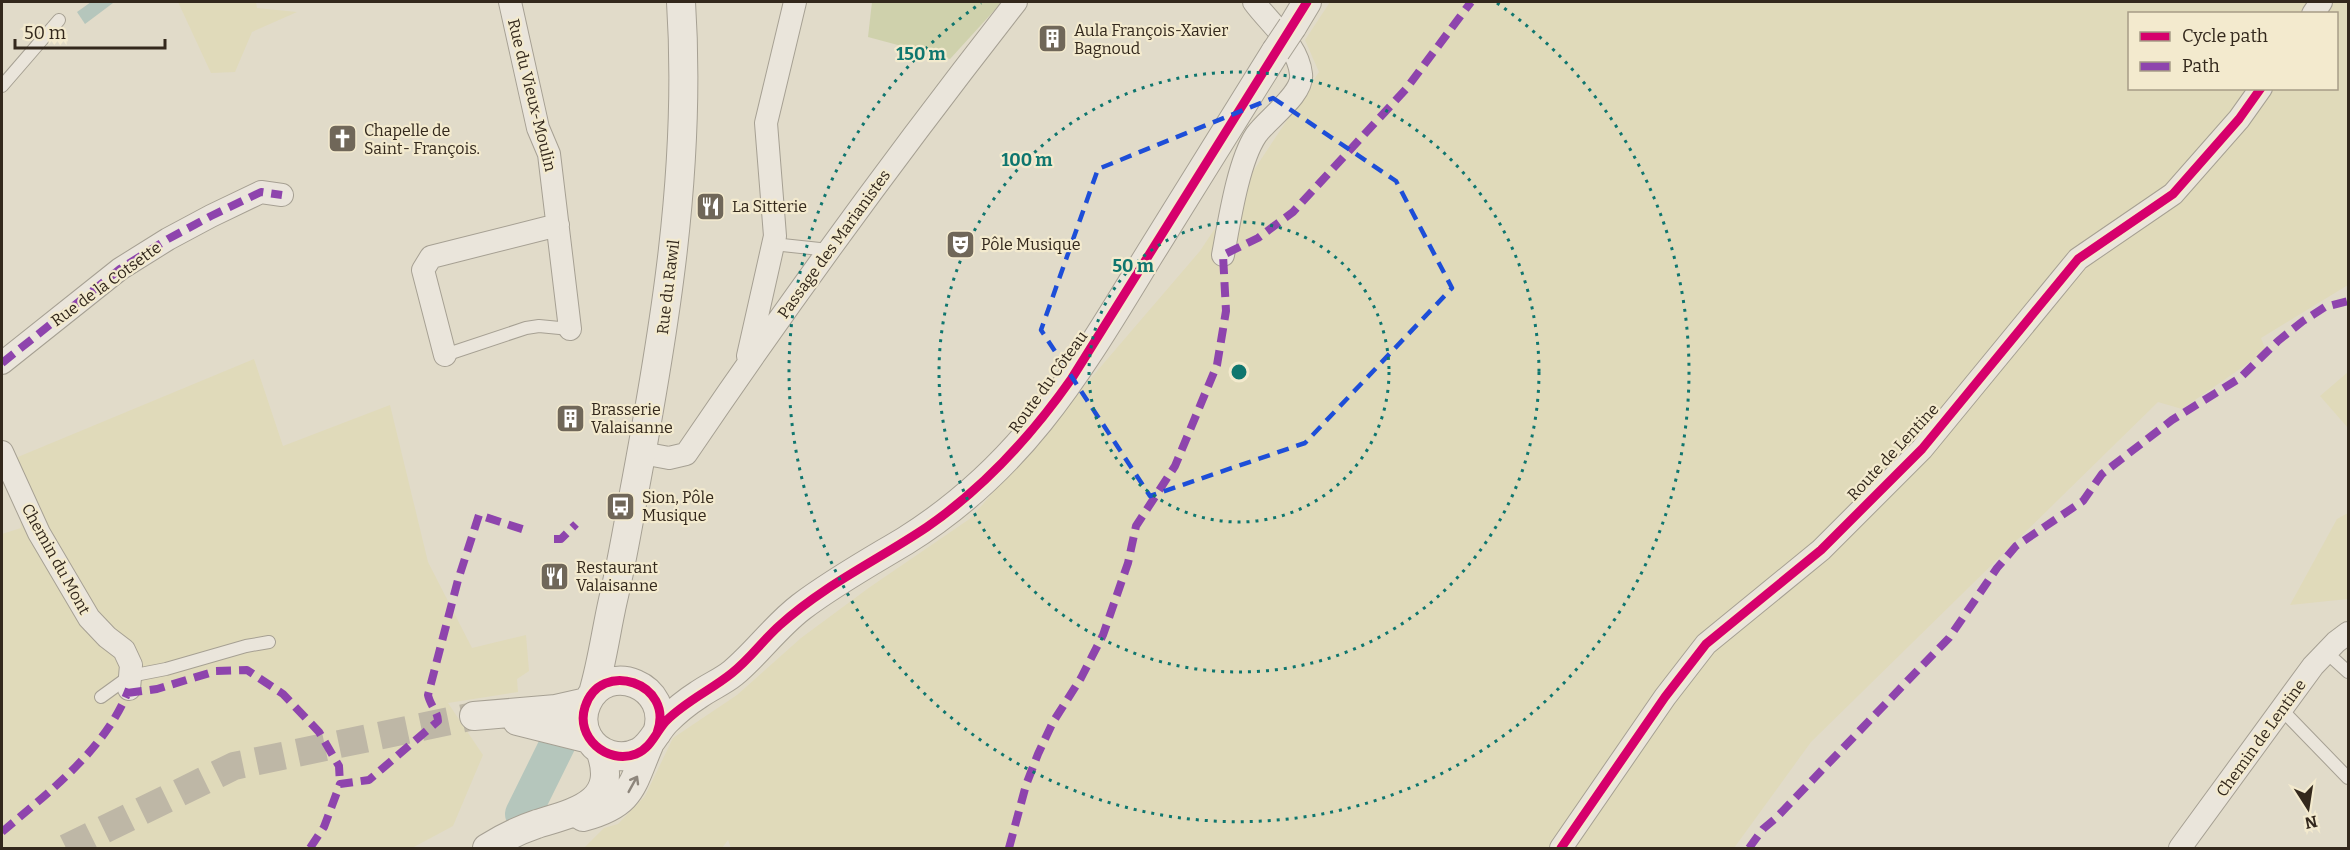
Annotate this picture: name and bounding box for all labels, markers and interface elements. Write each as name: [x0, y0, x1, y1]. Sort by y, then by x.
scale bar: [15, 12, 165, 50]
legend: [2128, 12, 2338, 90]
street label: Rue du Vieux-Moulin: [504, 17, 560, 173]
place label: Aula François-Xavier Bagnoud: [1074, 21, 1228, 58]
text: 50 m: [24, 22, 66, 44]
building icon: Aula François-Xavier Bagnoud: [1037, 23, 1069, 55]
text: Cycle path: [2182, 25, 2268, 47]
text: 150 m: [896, 43, 946, 65]
text: Path: [2182, 55, 2220, 77]
place label: Chapelle de Saint- François.: [364, 121, 480, 158]
church icon: Chapelle de Saint- François.: [327, 123, 359, 155]
text: 100 m: [1001, 149, 1053, 171]
street label: Passage des Marianistes: [774, 166, 894, 322]
restaurant icon: La Sitterie: [695, 190, 727, 222]
place label: La Sitterie: [732, 197, 807, 216]
theatre icon: Pôle Musique: [944, 228, 976, 260]
place label: Pôle Musique: [981, 235, 1081, 254]
street label: Rue de la Cotsette: [47, 238, 165, 330]
street label: Rue du Rawil: [653, 238, 683, 336]
text: 50 m: [1112, 255, 1154, 277]
street label: Route du Côteau: [1005, 327, 1091, 437]
centre of rings: [1229, 362, 1249, 382]
place label: Brasserie Valaisanne: [591, 400, 673, 437]
street label: Route de Lentine: [1843, 400, 1943, 504]
building icon: Brasserie Valaisanne: [554, 402, 586, 434]
place label: Sion, Pôle Musique: [642, 488, 714, 525]
bus stop icon: Sion, Pôle Musique: [605, 490, 637, 522]
street label: Chemin du Mont: [18, 500, 94, 618]
place label: Restaurant Valaisanne: [576, 558, 658, 595]
restaurant icon: Restaurant Valaisanne: [539, 560, 571, 592]
street label: Chemin de Lentine: [2212, 676, 2310, 800]
one-way arrow: [627, 776, 639, 793]
north arrow: [2278, 778, 2338, 838]
text: N: [2303, 812, 2319, 833]

